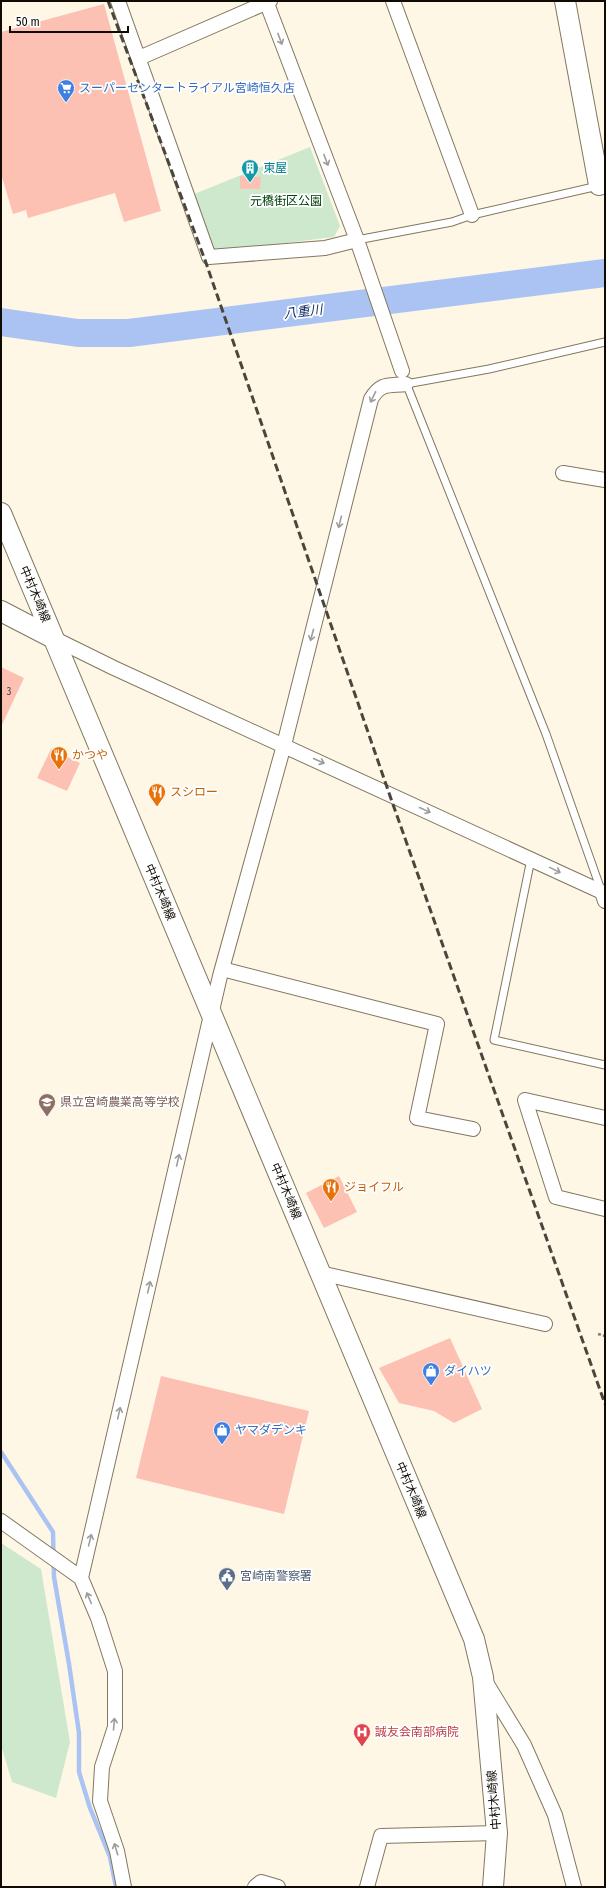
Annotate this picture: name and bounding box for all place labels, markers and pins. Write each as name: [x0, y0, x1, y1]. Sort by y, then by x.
supermarket icon: スーパーセンタートライアル宮崎恒久店: [56, 78, 76, 103]
place label: スーパーセンタートライアル宮崎恒久店: [79, 81, 295, 95]
building icon: 東屋: [240, 158, 260, 183]
place label: 東屋: [263, 161, 287, 175]
restaurant icon: かつや: [49, 745, 69, 770]
place label: かつや: [72, 748, 108, 762]
restaurant icon: スシロー: [147, 782, 167, 807]
place label: スシロー: [170, 785, 218, 799]
school or university icon: 県立宮崎農業高等学校: [37, 1092, 57, 1117]
place label: 県立宮崎農業高等学校: [60, 1095, 180, 1109]
restaurant icon: ジョイフル: [321, 1177, 341, 1202]
place label: ジョイフル: [344, 1180, 404, 1194]
shop icon: ダイハツ: [421, 1361, 441, 1386]
place label: ダイハツ: [444, 1364, 492, 1378]
shop icon: ヤマダデンキ: [212, 1420, 232, 1445]
place label: ヤマダデンキ: [235, 1423, 307, 1437]
public building icon: 宮崎南警察署: [217, 1566, 237, 1591]
place label: 宮崎南警察署: [240, 1569, 312, 1583]
hospital icon: 誠友会南部病院: [352, 1722, 372, 1747]
place label: 誠友会南部病院: [375, 1725, 459, 1739]

